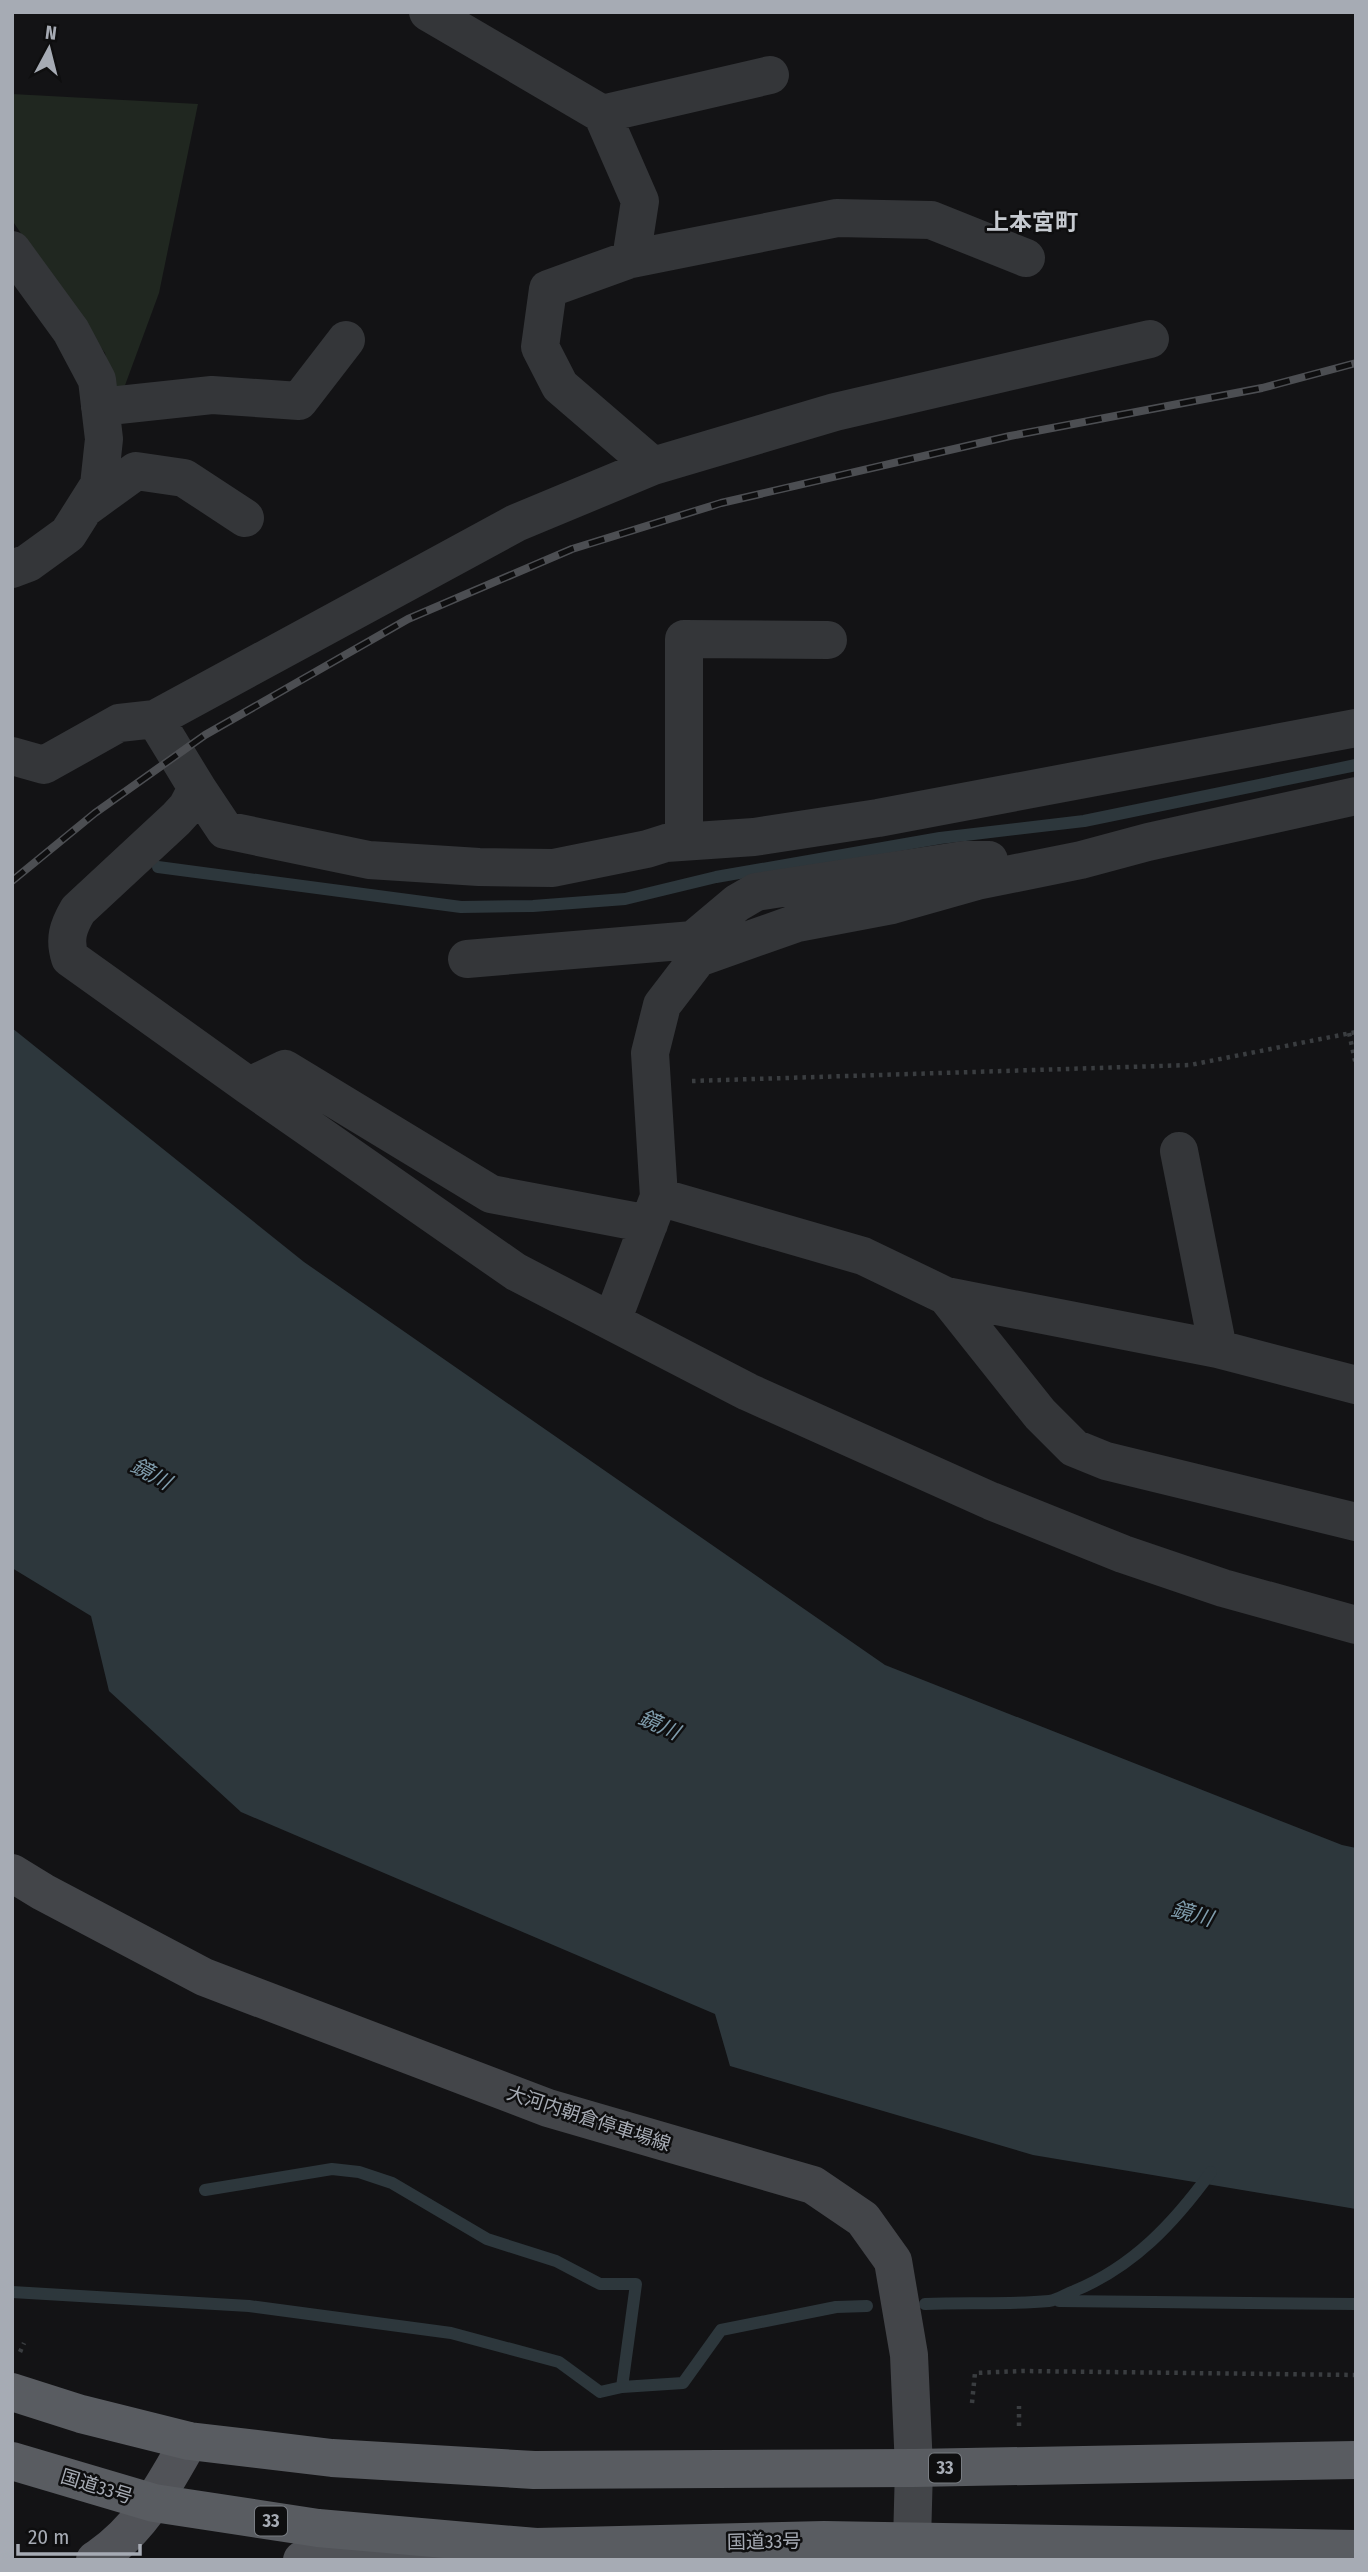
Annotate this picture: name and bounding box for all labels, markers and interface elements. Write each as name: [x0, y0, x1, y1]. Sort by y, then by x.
north arrow: [14, 14, 84, 84]
text: N: [44, 21, 58, 45]
district label: 上本宮町: [986, 208, 1078, 236]
water label: 鏡川: [126, 1452, 177, 1497]
water label: 鏡川: [635, 1705, 685, 1746]
water label: 鏡川: [1168, 1896, 1218, 1933]
street label: 大河内朝倉停車場線: [504, 2081, 674, 2156]
road number: 33: [929, 2454, 961, 2482]
street label: 国道33号: [58, 2465, 136, 2508]
road number: 33: [255, 2507, 287, 2536]
scale bar: [18, 2512, 140, 2556]
text: 20 m: [28, 2524, 69, 2550]
street label: 国道33号: [727, 2529, 801, 2554]

